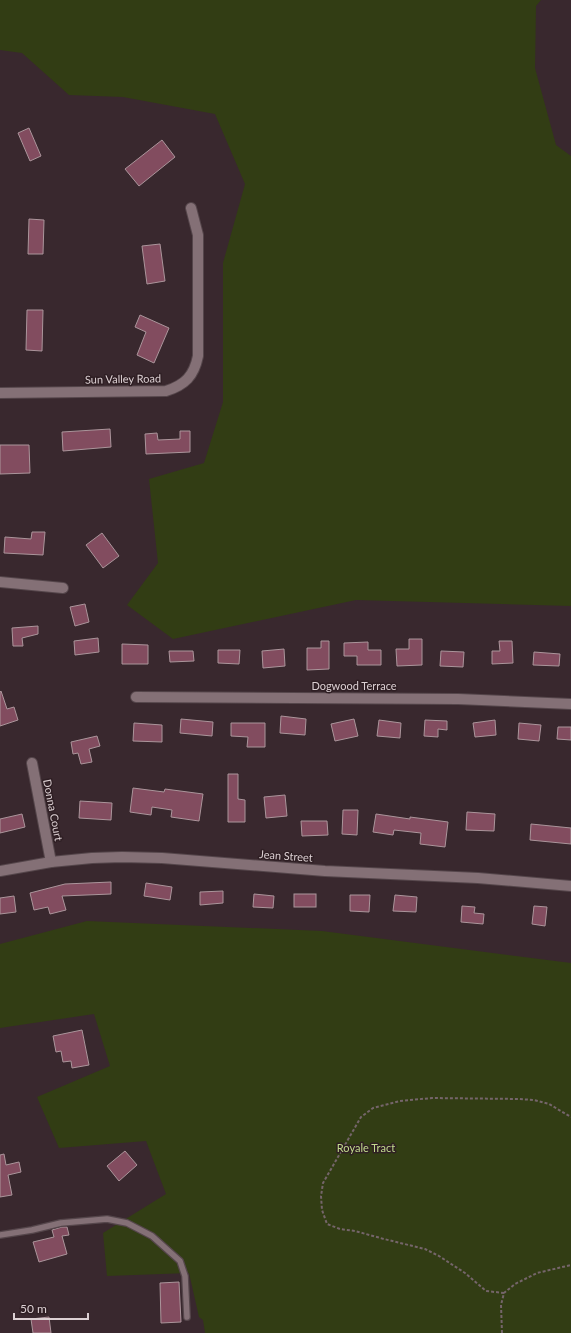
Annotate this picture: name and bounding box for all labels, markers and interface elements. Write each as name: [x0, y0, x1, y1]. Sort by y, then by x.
street label: Sun Valley Road: [85, 371, 161, 386]
street label: Dogwood Terrace: [311, 679, 397, 692]
street label: Donna Court: [41, 778, 66, 842]
street label: Jean Street: [259, 847, 313, 864]
park label: Royale Tract: [337, 1141, 395, 1154]
scale bar: [14, 1295, 88, 1321]
text: 50 m: [20, 1301, 47, 1316]

